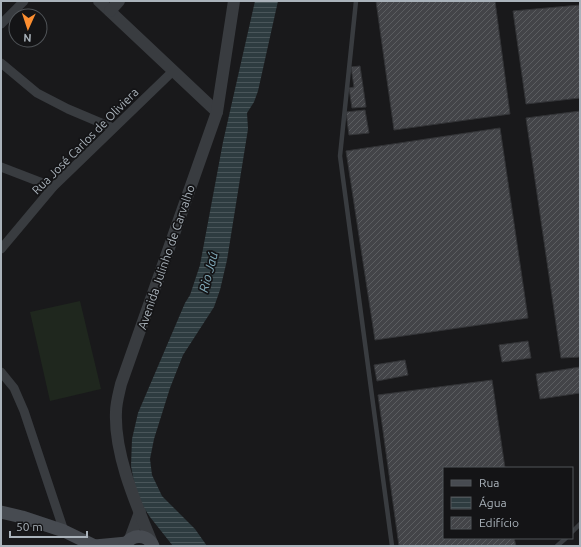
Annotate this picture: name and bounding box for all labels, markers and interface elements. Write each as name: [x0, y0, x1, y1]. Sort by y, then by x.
north arrow: [8, 8, 48, 48]
text: N: [23, 32, 32, 44]
street label: Rua José Carlos de Oliviera: [29, 85, 141, 197]
street label: Avenida Julinho de Carvalho: [135, 183, 197, 331]
water label: Rio Jaú: [196, 250, 220, 294]
legend: [443, 467, 573, 539]
text: Rua: [479, 476, 500, 489]
text: Água: [479, 496, 507, 509]
scale bar: [10, 513, 87, 539]
text: Edifício: [479, 516, 519, 529]
text: 50 m: [16, 520, 43, 533]

